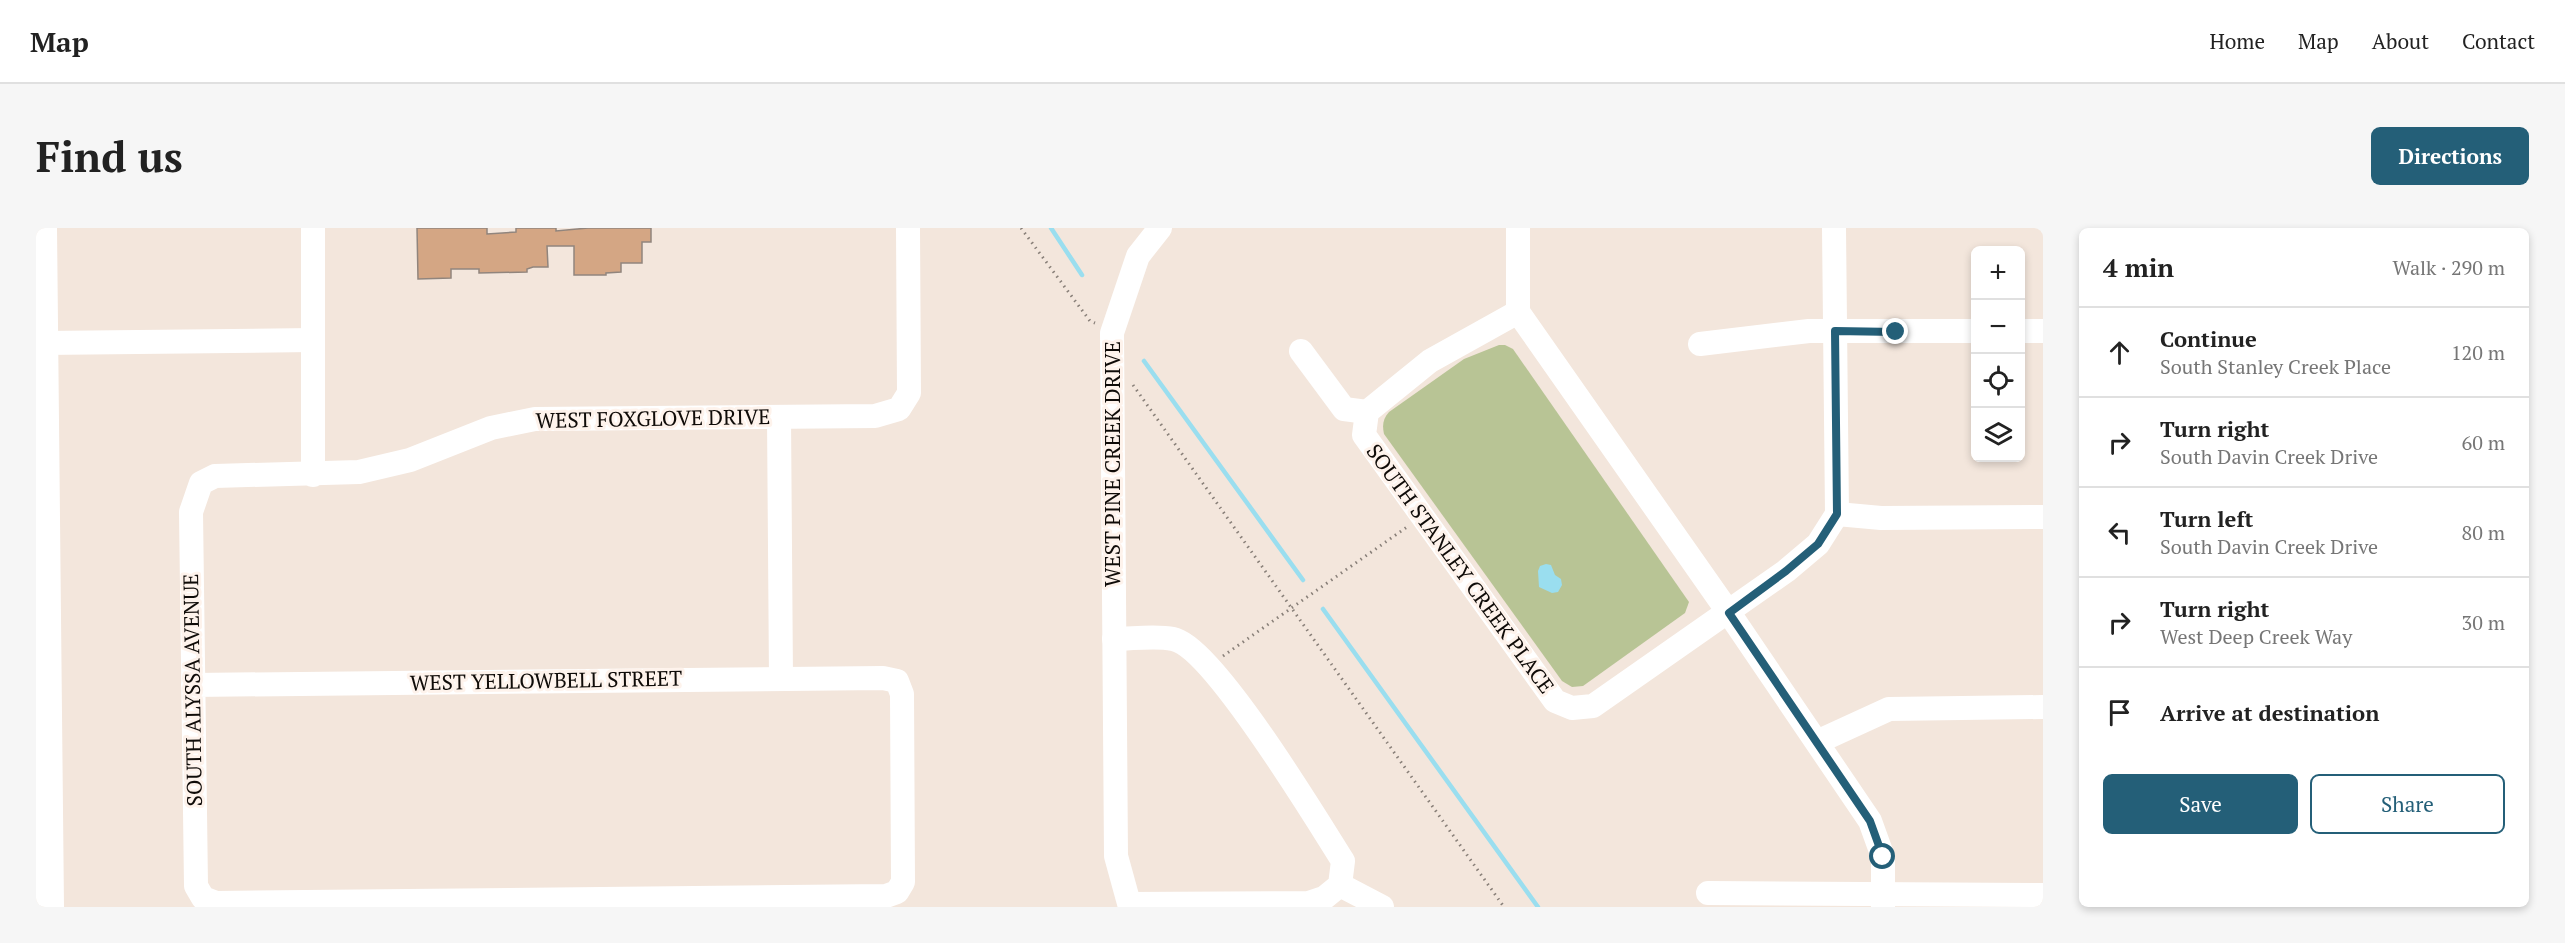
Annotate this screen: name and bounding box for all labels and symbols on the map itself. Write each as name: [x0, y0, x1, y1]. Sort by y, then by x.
route end: [1882, 318, 1908, 344]
street label: WEST PINE CREEK DRIVE: [1098, 341, 1126, 587]
street label: WEST FOXGLOVE DRIVE: [535, 402, 771, 434]
street label: SOUTH STANLEY CREEK PLACE: [1361, 438, 1561, 699]
street label: SOUTH ALYSSA AVENUE: [176, 573, 208, 807]
street label: WEST YELLOWBELL STREET: [410, 664, 682, 696]
route start: [1869, 843, 1895, 869]

